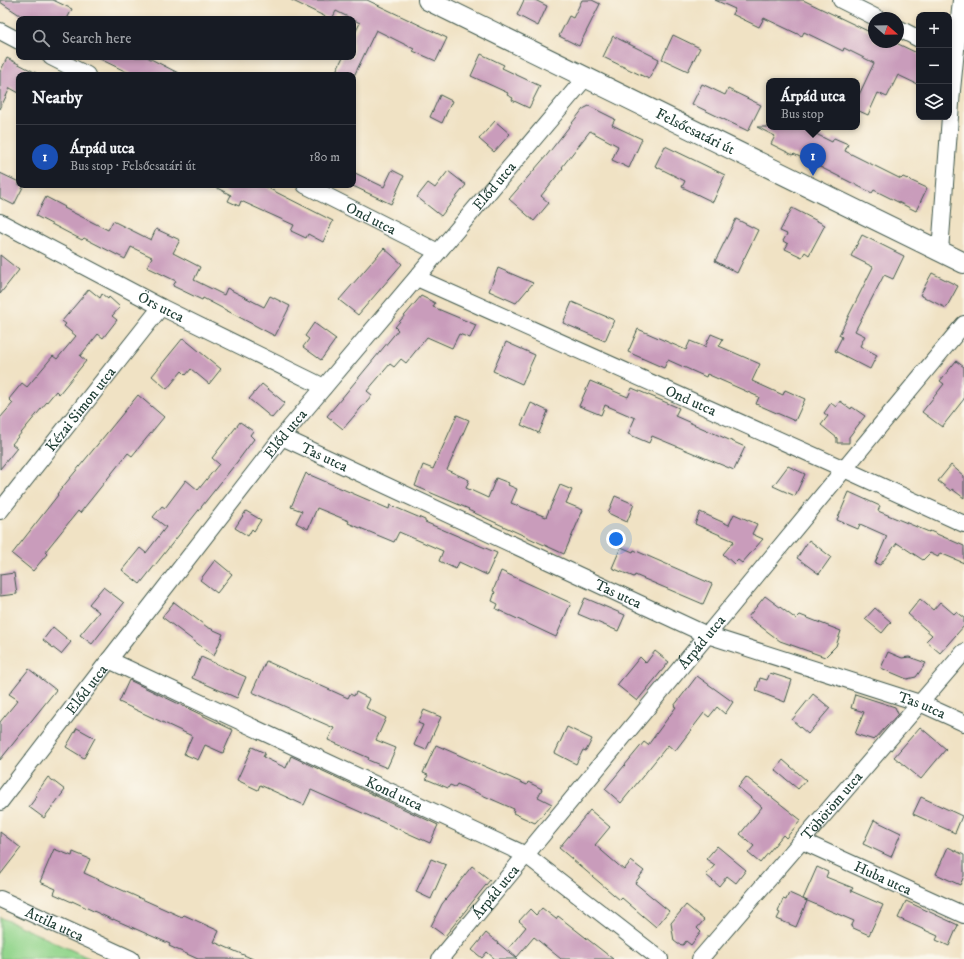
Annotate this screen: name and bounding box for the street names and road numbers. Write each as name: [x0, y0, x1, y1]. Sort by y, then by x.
street label: Felsőcsatári út: [653, 104, 738, 159]
street label: Előd utca: [469, 157, 521, 214]
street label: Ond utca: [342, 198, 400, 240]
street label: Örs utca: [134, 287, 188, 327]
street label: Kézai Simon utca: [42, 363, 121, 456]
street label: Ond utca: [662, 381, 720, 421]
street label: Előd utca: [260, 405, 312, 462]
street label: Tas utca: [298, 438, 351, 477]
street label: Tas utca: [592, 575, 645, 613]
street label: Árpád utca: [673, 611, 730, 673]
street label: Előd utca: [62, 660, 112, 718]
street label: Tas utca: [896, 688, 949, 724]
street label: Töhötöm utca: [797, 767, 867, 845]
street label: Kond utca: [362, 772, 426, 816]
street label: Huba utca: [851, 857, 915, 900]
street label: Árpád utca: [467, 861, 524, 923]
street label: Attila utca: [22, 903, 87, 946]

